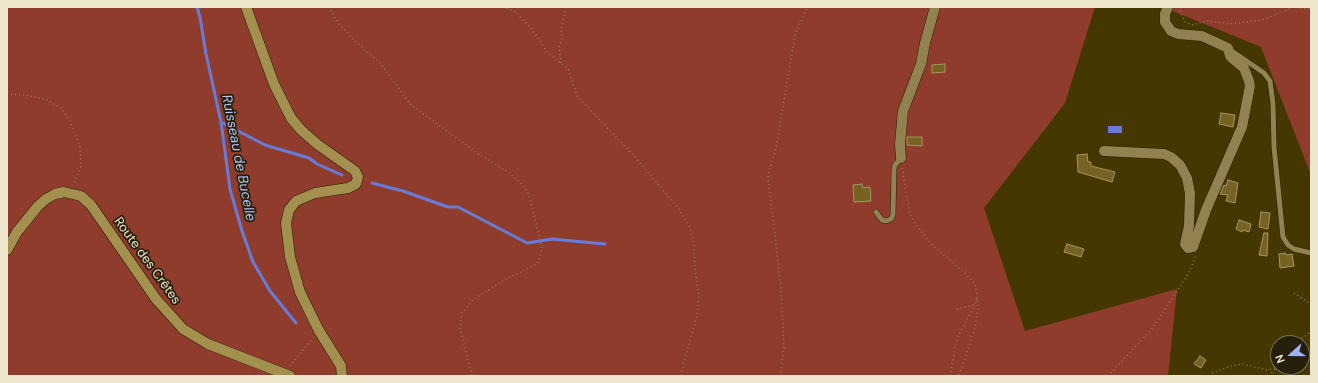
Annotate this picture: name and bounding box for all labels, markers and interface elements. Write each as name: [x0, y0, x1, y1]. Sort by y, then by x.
water label: Ruisseau de Bucelle: [217, 93, 259, 223]
street label: Route des Crêtes: [110, 214, 184, 308]
north arrow: [1270, 335, 1310, 375]
text: N: [1272, 353, 1288, 365]

